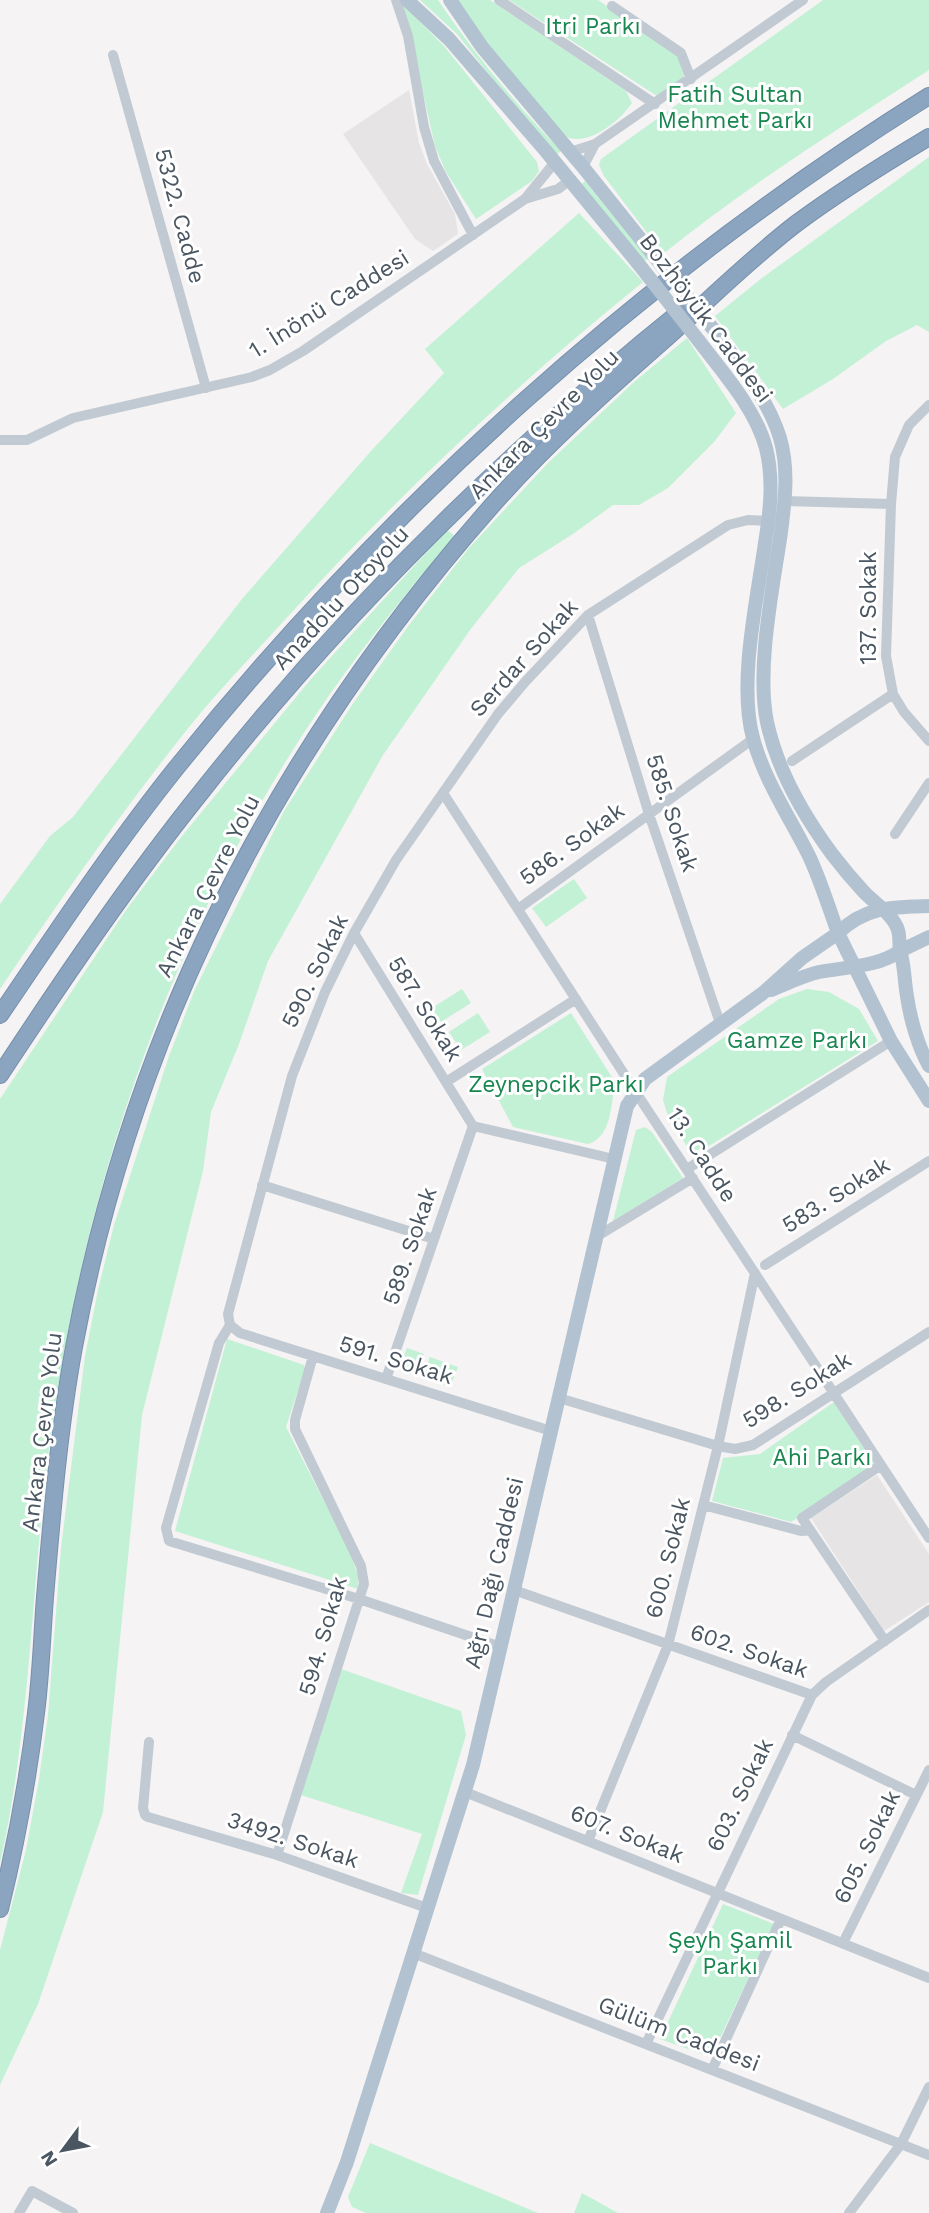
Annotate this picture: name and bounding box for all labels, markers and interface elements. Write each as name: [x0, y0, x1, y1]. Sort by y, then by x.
park label: Itri Parkı: [545, 13, 641, 40]
park label: Fatih Sultan Mehmet Parkı: [658, 81, 812, 134]
street label: 5322. Cadde: [149, 146, 211, 286]
street label: Bozhöyük Caddesi: [634, 228, 778, 408]
street label: 1. İnönü Caddesi: [244, 244, 414, 364]
street label: Ankara Çevre Yolu: [463, 343, 625, 505]
street label: Anadolu Otoyolu: [267, 520, 415, 676]
street label: 137. Sokak: [855, 551, 882, 665]
street label: Serdar Sokak: [464, 594, 584, 722]
street label: 585. Sokak: [640, 751, 704, 875]
street label: Ankara Çevre Yolu: [150, 790, 266, 982]
street label: 586. Sokak: [514, 797, 630, 891]
street label: 590. Sokak: [276, 910, 354, 1032]
street label: 587. Sokak: [382, 952, 468, 1066]
park label: Gamze Parkı: [727, 1027, 867, 1054]
park label: Zeynepcik Parkı: [468, 1071, 644, 1098]
street label: 13. Cadde: [661, 1103, 743, 1207]
street label: 583. Sokak: [777, 1151, 895, 1239]
street label: 589. Sokak: [377, 1184, 443, 1308]
street label: 591. Sokak: [336, 1330, 456, 1390]
street label: Ankara Çevre Yolu: [16, 1331, 68, 1533]
street label: 598. Sokak: [738, 1346, 856, 1434]
park label: Ahi Parkı: [773, 1444, 871, 1471]
street label: Ağrı Dağı Caddesi: [459, 1475, 529, 1671]
street label: 600. Sokak: [640, 1495, 696, 1621]
street label: 594. Sokak: [293, 1573, 353, 1699]
street label: 602. Sokak: [686, 1618, 812, 1684]
street label: 603. Sokak: [701, 1734, 779, 1856]
street label: 605. Sokak: [828, 1786, 906, 1908]
street label: 607. Sokak: [566, 1799, 688, 1869]
street label: 3492. Sokak: [224, 1806, 362, 1874]
park label: Şeyh Şamil Parkı: [668, 1927, 792, 1980]
street label: Gülüm Caddesi: [594, 1991, 764, 2077]
north arrow: [28, 2115, 98, 2185]
text: N: [36, 2147, 62, 2171]

